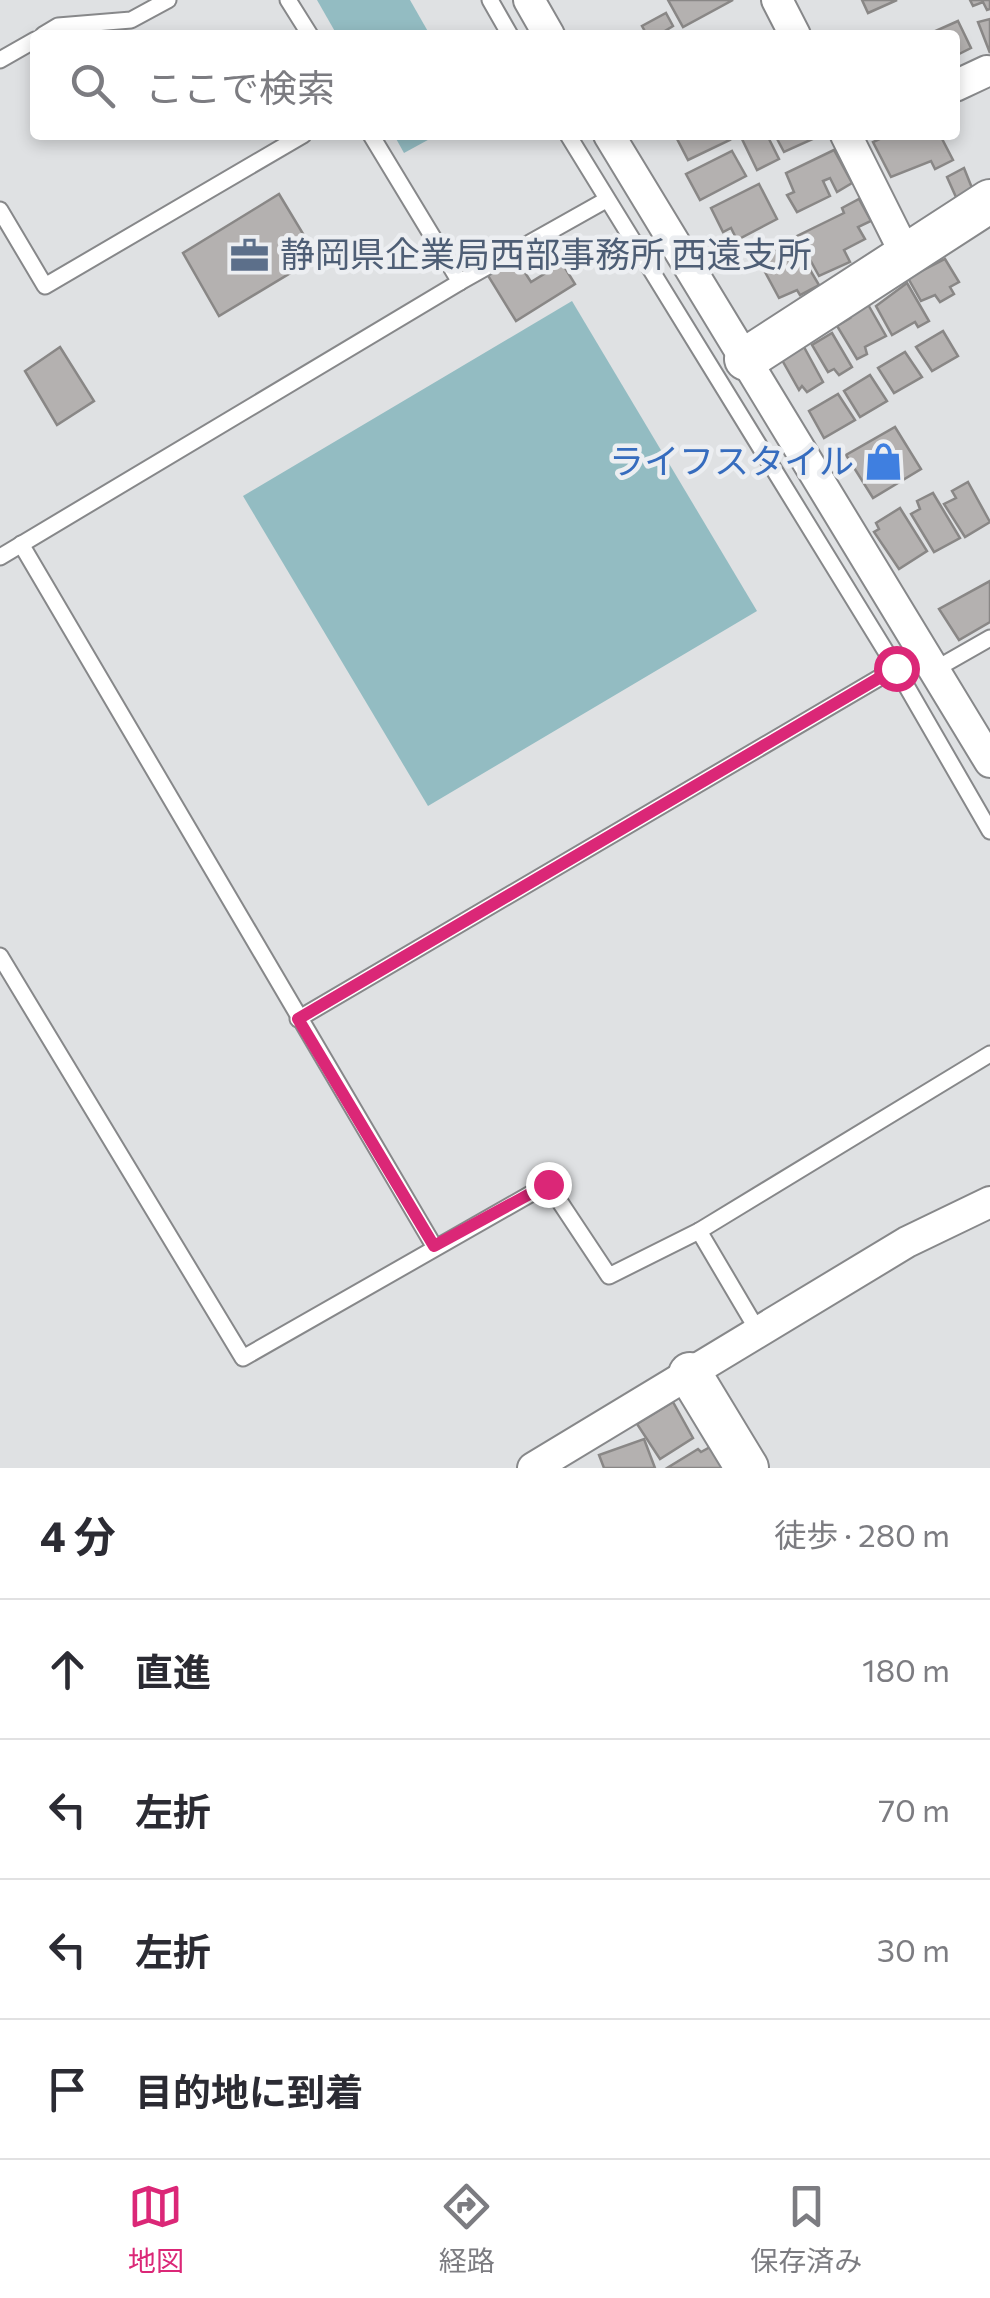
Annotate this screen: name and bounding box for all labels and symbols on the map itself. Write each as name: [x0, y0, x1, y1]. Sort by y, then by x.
place label: 静岡県企業局西部事務所 西遠支所: [280, 231, 812, 274]
office icon: 静岡県企業局西部事務所 西遠支所: [229, 234, 271, 276]
place label: ライフスタイル: [609, 438, 854, 481]
shop icon: ライフスタイル: [863, 441, 905, 483]
route start: [874, 646, 920, 692]
route end: [526, 1162, 572, 1208]

